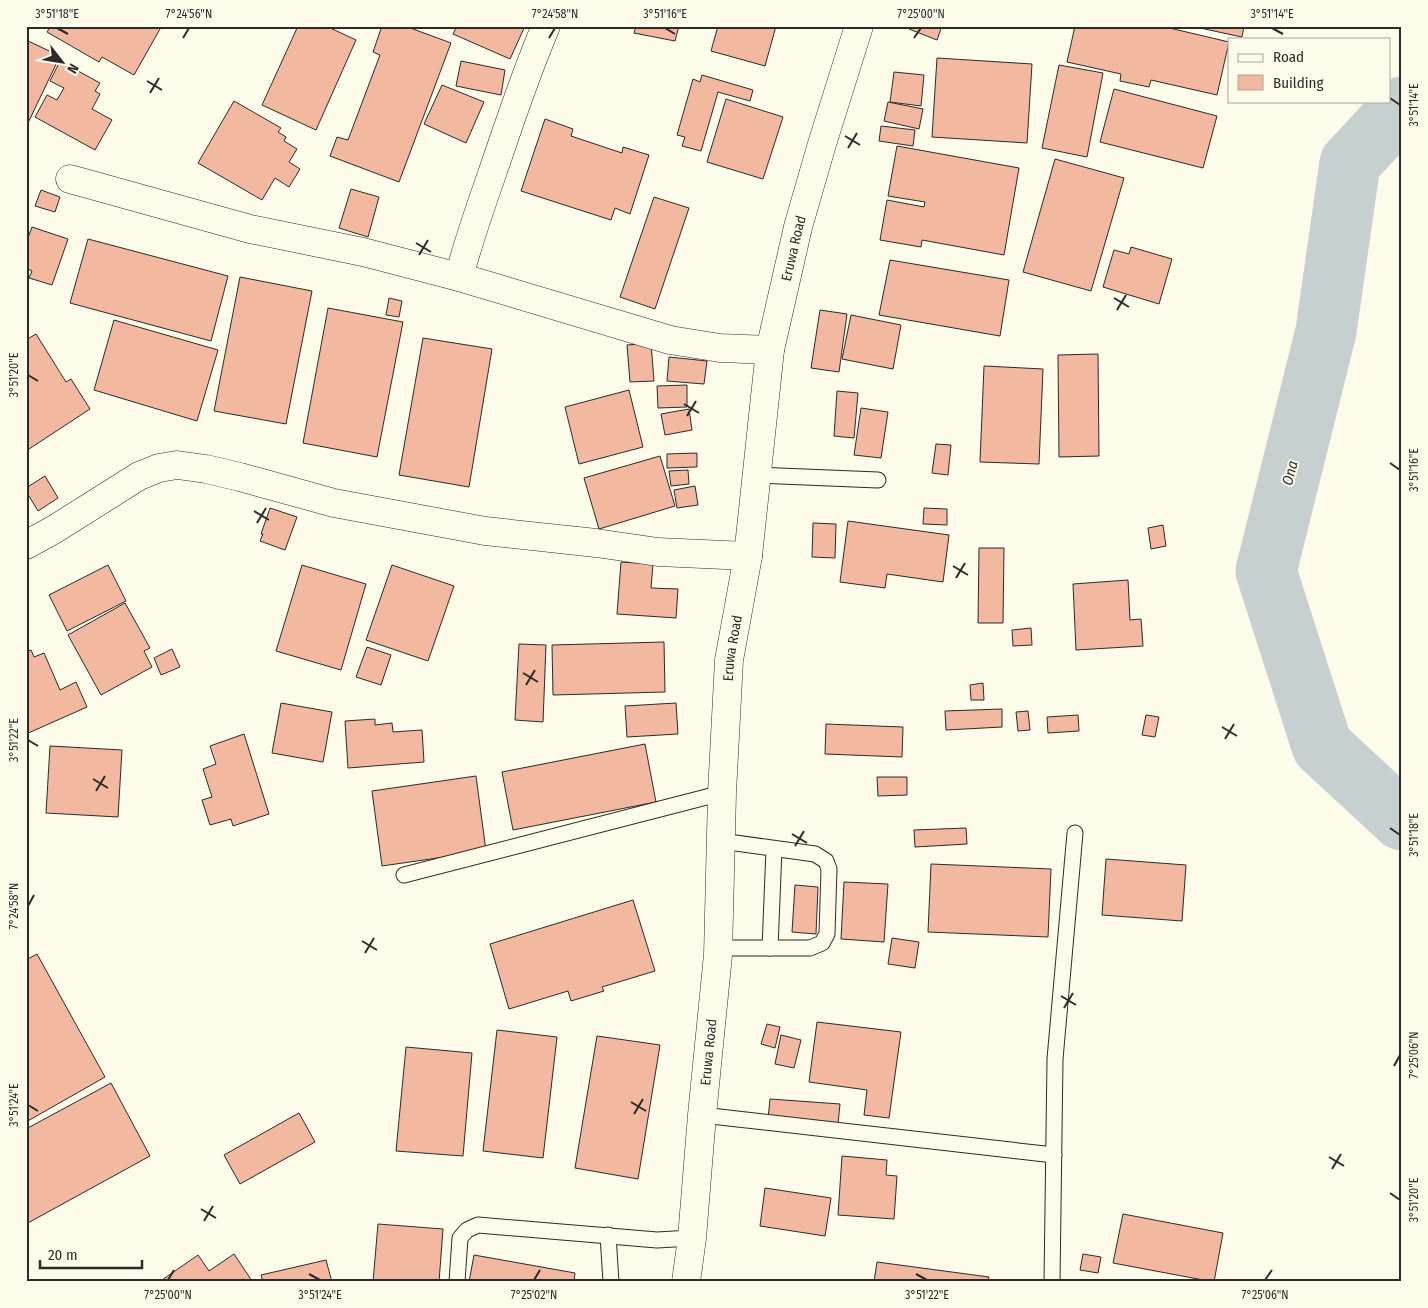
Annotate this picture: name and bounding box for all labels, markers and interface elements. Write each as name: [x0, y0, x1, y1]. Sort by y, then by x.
text: 3°51'18"E: [35, 7, 79, 21]
text: 7°24'56"N: [166, 7, 212, 21]
text: 7°24'58"N: [532, 7, 578, 21]
text: 3°51'16"E: [643, 7, 687, 21]
text: 7°25'00"N: [897, 7, 945, 21]
text: 3°51'14"E: [1250, 7, 1294, 21]
north arrow: [38, 38, 88, 88]
legend: [1228, 38, 1390, 102]
text: Road: [1273, 48, 1304, 66]
text: N: [63, 60, 82, 76]
text: Building: [1273, 74, 1324, 92]
text: 3°51'14"E: [1407, 83, 1421, 127]
street label: Eruwa Road: [777, 214, 809, 283]
text: 3°51'20"E: [7, 352, 21, 397]
text: 3°51'16"E: [1407, 448, 1421, 492]
water label: Ona: [1278, 459, 1302, 487]
street label: Eruwa Road: [719, 614, 746, 682]
text: 3°51'22"E: [7, 718, 21, 762]
text: 3°51'18"E: [1407, 813, 1421, 857]
text: 7°24'58"N: [7, 883, 21, 929]
street label: Eruwa Road: [697, 1018, 720, 1086]
text: 7°25'06"N: [1407, 1031, 1421, 1079]
text: 3°51'24"E: [7, 1083, 21, 1127]
text: 3°51'20"E: [1407, 1177, 1421, 1222]
scale bar: [40, 1238, 142, 1270]
text: 20 m: [48, 1246, 78, 1264]
text: 7°25'00"N: [144, 1288, 192, 1302]
text: 3°51'24"E: [298, 1288, 342, 1302]
text: 7°25'02"N: [511, 1288, 557, 1302]
text: 3°51'22"E: [905, 1288, 949, 1302]
text: 7°25'06"N: [1241, 1288, 1289, 1302]

